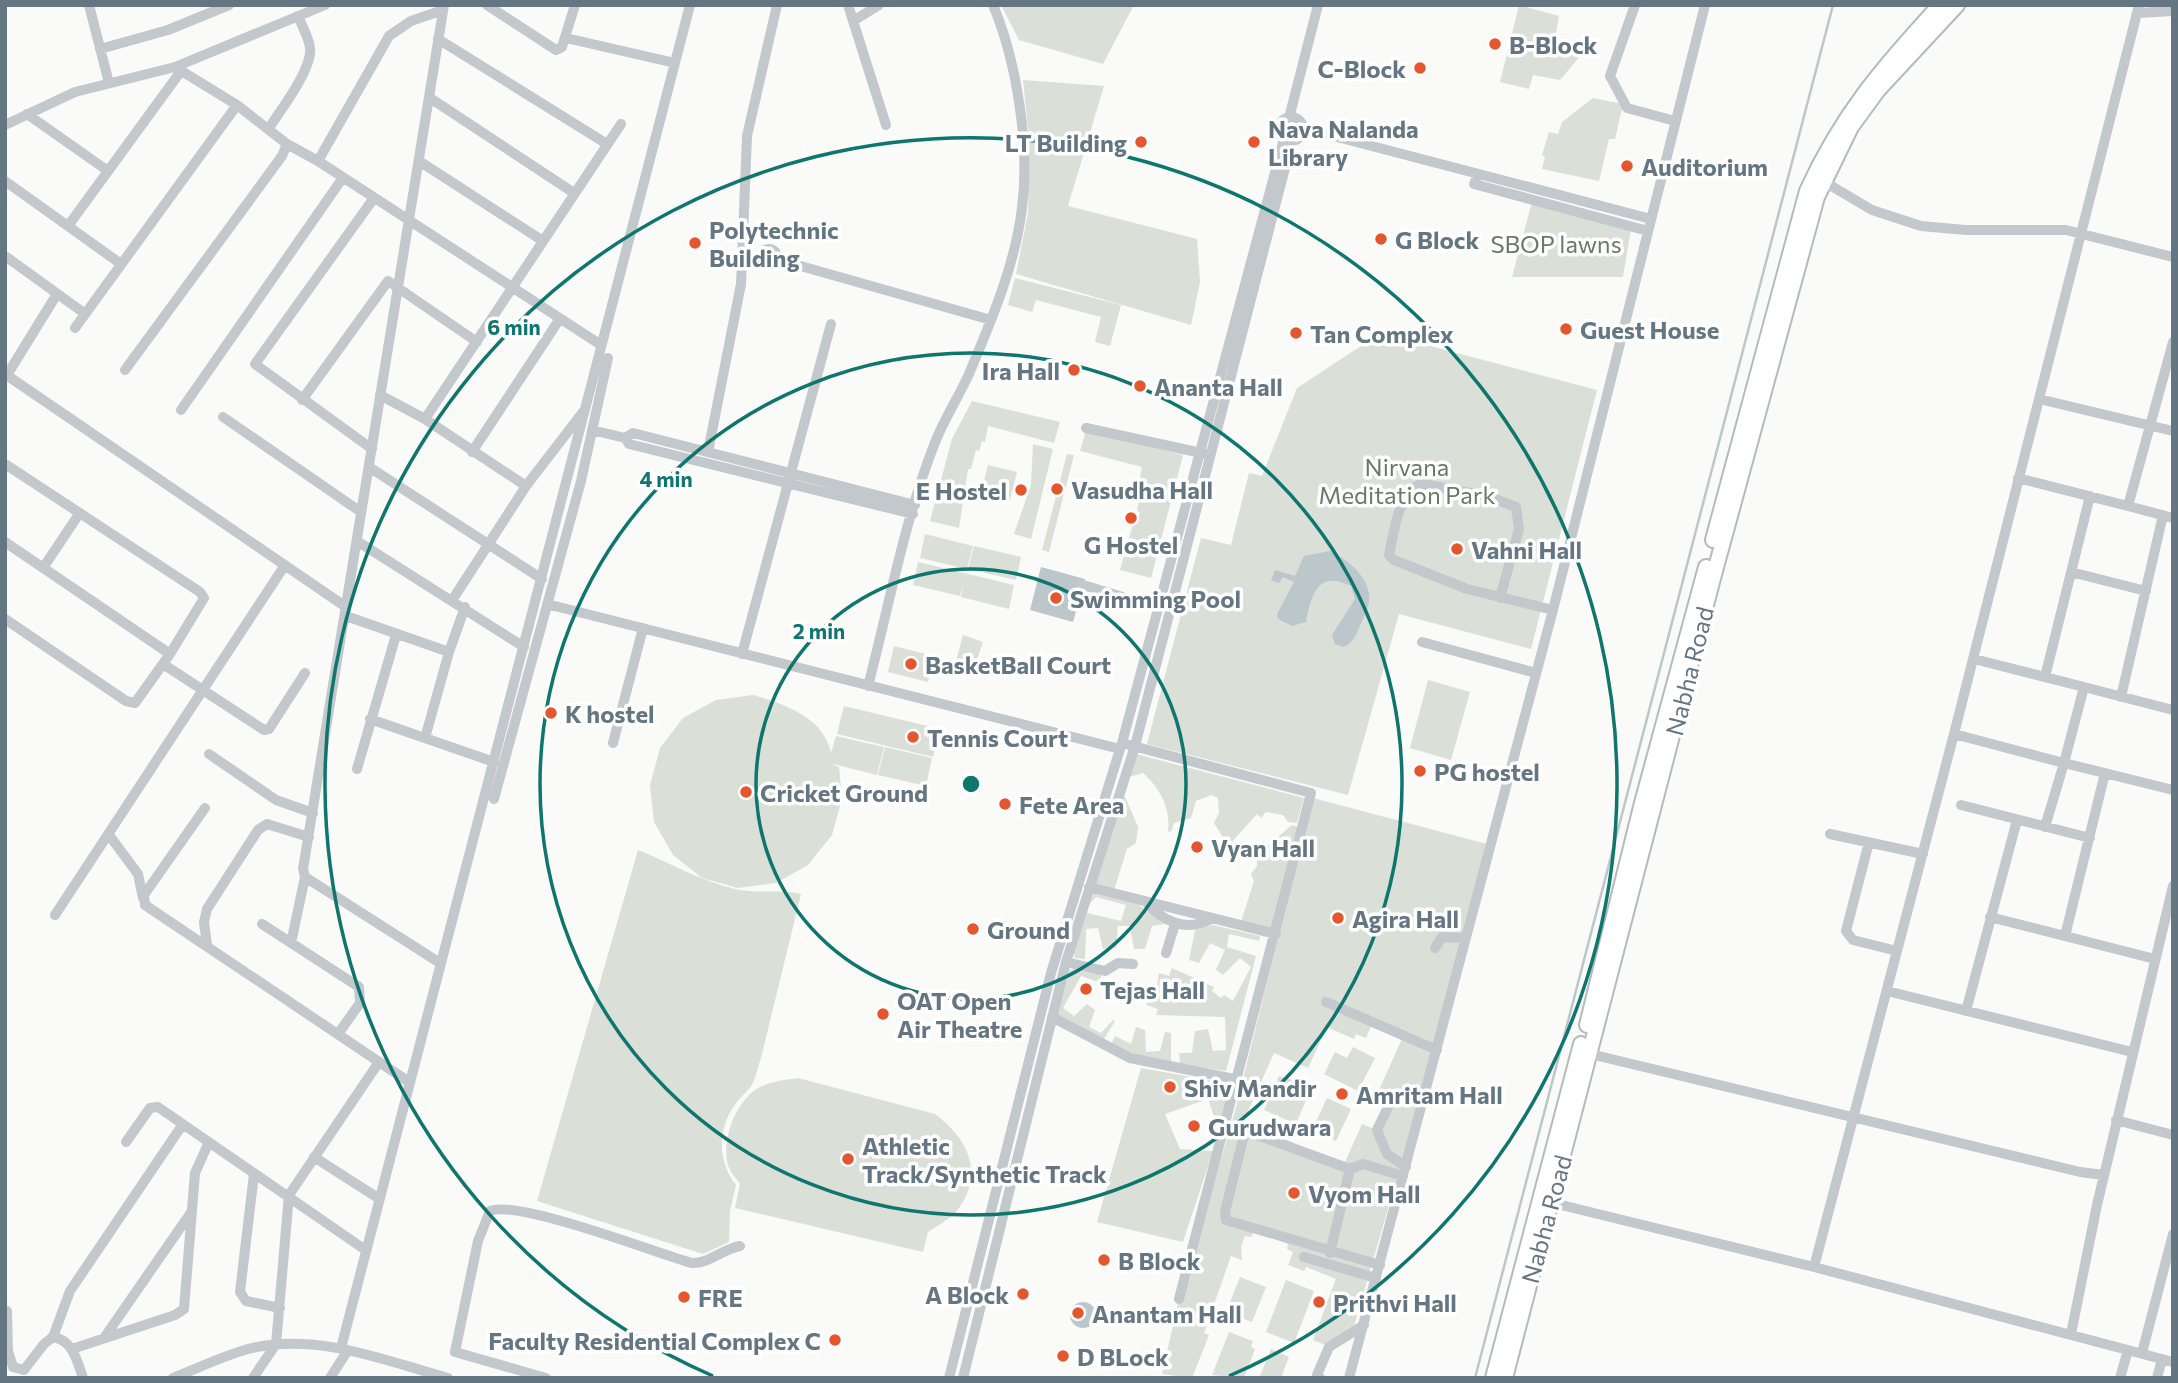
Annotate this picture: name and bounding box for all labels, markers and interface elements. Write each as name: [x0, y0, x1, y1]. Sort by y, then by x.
place label: B-Block: [1509, 30, 1598, 59]
marker: B-Block: [1487, 36, 1503, 52]
place label: C-Block: [1318, 54, 1406, 83]
marker: C-Block: [1412, 60, 1428, 76]
place label: Nava Nalanda Library: [1268, 114, 1419, 171]
place label: LT Building: [1005, 128, 1127, 157]
marker: LT Building: [1133, 134, 1149, 150]
marker: Nava Nalanda Library: [1246, 134, 1262, 150]
place label: Auditorium: [1641, 152, 1768, 181]
marker: Auditorium: [1619, 158, 1635, 174]
place label: Polytechnic Building: [709, 215, 839, 272]
place label: G Block: [1395, 225, 1479, 254]
park label: SBOP lawns: [1490, 229, 1622, 258]
marker: G Block: [1373, 231, 1389, 247]
marker: Polytechnic Building: [687, 235, 703, 251]
text: 6 min: [487, 314, 541, 339]
place label: Guest House: [1580, 315, 1719, 344]
place label: Tan Complex: [1310, 319, 1454, 348]
marker: Guest House: [1558, 321, 1574, 337]
marker: Tan Complex: [1288, 325, 1304, 341]
place label: Ira Hall: [982, 356, 1060, 385]
marker: Ira Hall: [1066, 362, 1082, 378]
place label: Ananta Hall: [1154, 372, 1283, 401]
marker: Ananta Hall: [1132, 378, 1148, 394]
park label: Nirvana Meditation Park: [1319, 452, 1495, 509]
text: 4 min: [639, 466, 693, 491]
place label: Vasudha Hall: [1071, 475, 1213, 504]
place label: E Hostel: [916, 476, 1007, 505]
marker: Vasudha Hall: [1049, 481, 1065, 497]
marker: E Hostel: [1013, 482, 1029, 498]
marker: G Hostel: [1123, 510, 1139, 526]
place label: G Hostel: [1084, 530, 1178, 559]
place label: Vahni Hall: [1471, 535, 1582, 564]
marker: Vahni Hall: [1449, 541, 1465, 557]
place label: Swimming Pool: [1070, 584, 1241, 613]
marker: Swimming Pool: [1048, 590, 1064, 606]
street label: Nabha Road: [1659, 604, 1719, 738]
text: 2 min: [793, 618, 845, 643]
place label: BasketBall Court: [925, 650, 1111, 679]
marker: BasketBall Court: [903, 656, 919, 672]
place label: K hostel: [565, 699, 655, 728]
marker: K hostel: [543, 705, 559, 721]
place label: Tennis Court: [927, 723, 1068, 752]
marker: Tennis Court: [905, 729, 921, 745]
place label: PG hostel: [1434, 757, 1540, 786]
marker: PG hostel: [1412, 763, 1428, 779]
centre of rings: [959, 772, 983, 796]
place label: Cricket Ground: [760, 778, 928, 807]
marker: Cricket Ground: [738, 784, 754, 800]
place label: Fete Area: [1019, 790, 1125, 819]
marker: Fete Area: [997, 796, 1013, 812]
place label: Vyan Hall: [1211, 833, 1315, 862]
marker: Vyan Hall: [1189, 839, 1205, 855]
place label: Agira Hall: [1352, 904, 1459, 933]
marker: Agira Hall: [1330, 910, 1346, 926]
place label: Ground: [987, 915, 1070, 944]
marker: Ground: [965, 921, 981, 937]
place label: Tejas Hall: [1100, 975, 1205, 1004]
marker: Tejas Hall: [1078, 981, 1094, 997]
place label: OAT Open Air Theatre: [897, 986, 1022, 1043]
marker: OAT Open Air Theatre: [875, 1006, 891, 1022]
place label: Shiv Mandir: [1184, 1073, 1317, 1102]
marker: Shiv Mandir: [1162, 1079, 1178, 1095]
place label: Amritam Hall: [1356, 1080, 1503, 1109]
marker: Amritam Hall: [1334, 1086, 1350, 1102]
place label: Gurudwara: [1208, 1112, 1331, 1141]
marker: Gurudwara: [1186, 1118, 1202, 1134]
place label: Athletic Track/Synthetic Track: [862, 1131, 1107, 1188]
marker: Athletic Track/Synthetic Track: [840, 1151, 856, 1167]
street label: Nabha Road: [1515, 1152, 1577, 1286]
place label: Vyom Hall: [1308, 1179, 1420, 1208]
marker: Vyom Hall: [1286, 1185, 1302, 1201]
place label: B Block: [1118, 1246, 1201, 1275]
marker: B Block: [1096, 1252, 1112, 1268]
place label: A Block: [925, 1280, 1009, 1309]
place label: FRE: [698, 1283, 743, 1312]
marker: A Block: [1015, 1286, 1031, 1302]
place label: Prithvi Hall: [1333, 1288, 1457, 1317]
marker: FRE: [676, 1289, 692, 1305]
marker: Prithvi Hall: [1311, 1294, 1327, 1310]
place label: Anantam Hall: [1092, 1299, 1242, 1328]
marker: Anantam Hall: [1070, 1305, 1086, 1321]
place label: Faculty Residential Complex C: [488, 1326, 821, 1355]
marker: Faculty Residential Complex C: [827, 1332, 843, 1348]
place label: D BLock: [1077, 1342, 1169, 1371]
marker: D BLock: [1055, 1348, 1071, 1364]

